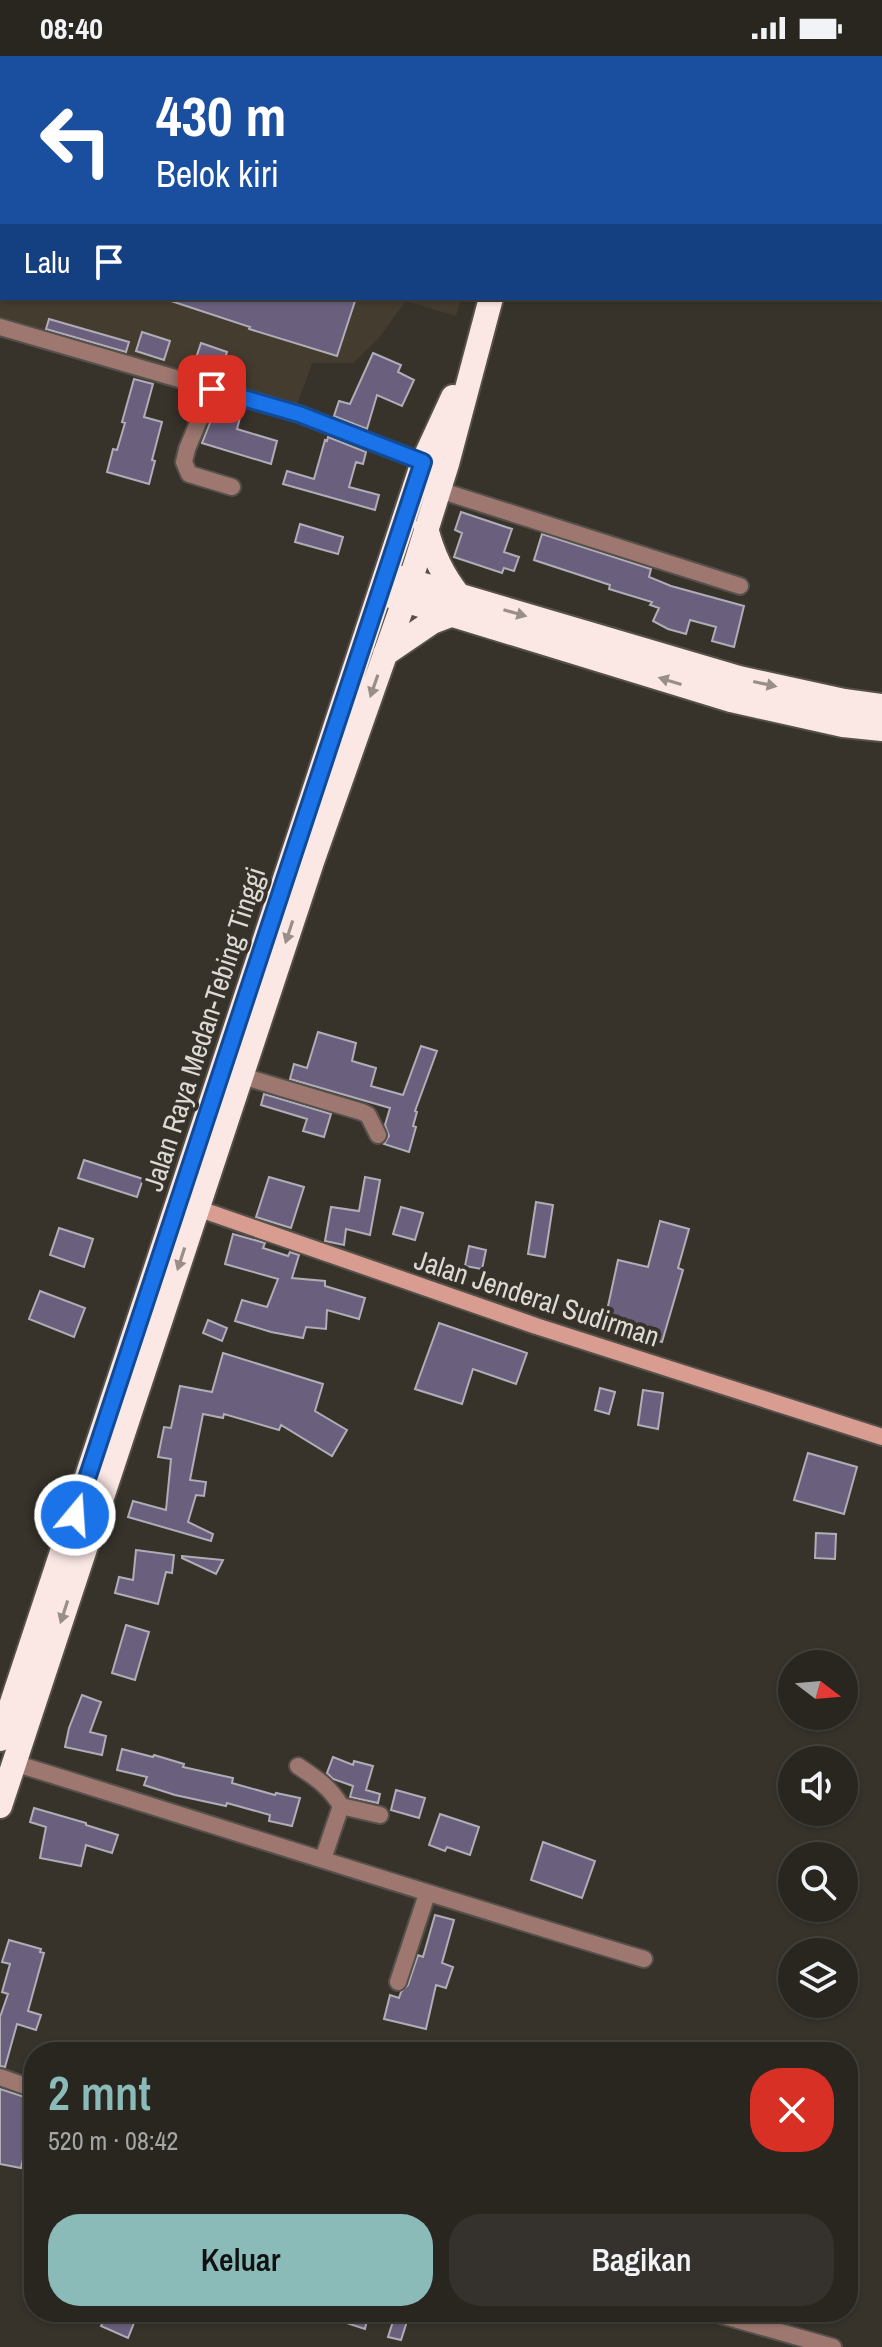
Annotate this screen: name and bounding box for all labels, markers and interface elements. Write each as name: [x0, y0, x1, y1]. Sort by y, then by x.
text: 08:40: [40, 8, 103, 48]
text: 430 m: [156, 78, 286, 153]
icon: left: [24, 88, 128, 192]
text: Belok kiri: [156, 150, 279, 198]
icon: arrive: [87, 240, 131, 284]
text: Lalu: [24, 242, 71, 282]
pin: [178, 355, 246, 423]
icon: arrive: [190, 367, 234, 411]
one-way arrow: [504, 607, 528, 620]
one-way arrow: [367, 674, 379, 698]
one-way arrow: [657, 675, 681, 687]
one-way arrow: [753, 678, 778, 691]
street label: Jalan Raya Medan-Tebing Tinggi: [134, 862, 274, 1196]
one-way arrow: [282, 920, 295, 944]
street label: Jalan Jenderal Sudirman: [410, 1240, 664, 1356]
one-way arrow: [174, 1247, 187, 1271]
position arrow: [33, 1473, 117, 1557]
one-way arrow: [57, 1600, 70, 1624]
north arrow: [778, 1650, 858, 1730]
map controls: [778, 1650, 858, 2018]
button: sound: [778, 1746, 858, 1826]
button: search: [778, 1842, 858, 1922]
button: layers: [778, 1938, 858, 2018]
text: 2 mnt: [48, 2060, 151, 2125]
button: close: [750, 2068, 834, 2152]
text: 520 m · 08:42: [48, 2123, 178, 2158]
button: Keluar: [48, 2214, 433, 2306]
button: Bagikan: [449, 2214, 834, 2306]

